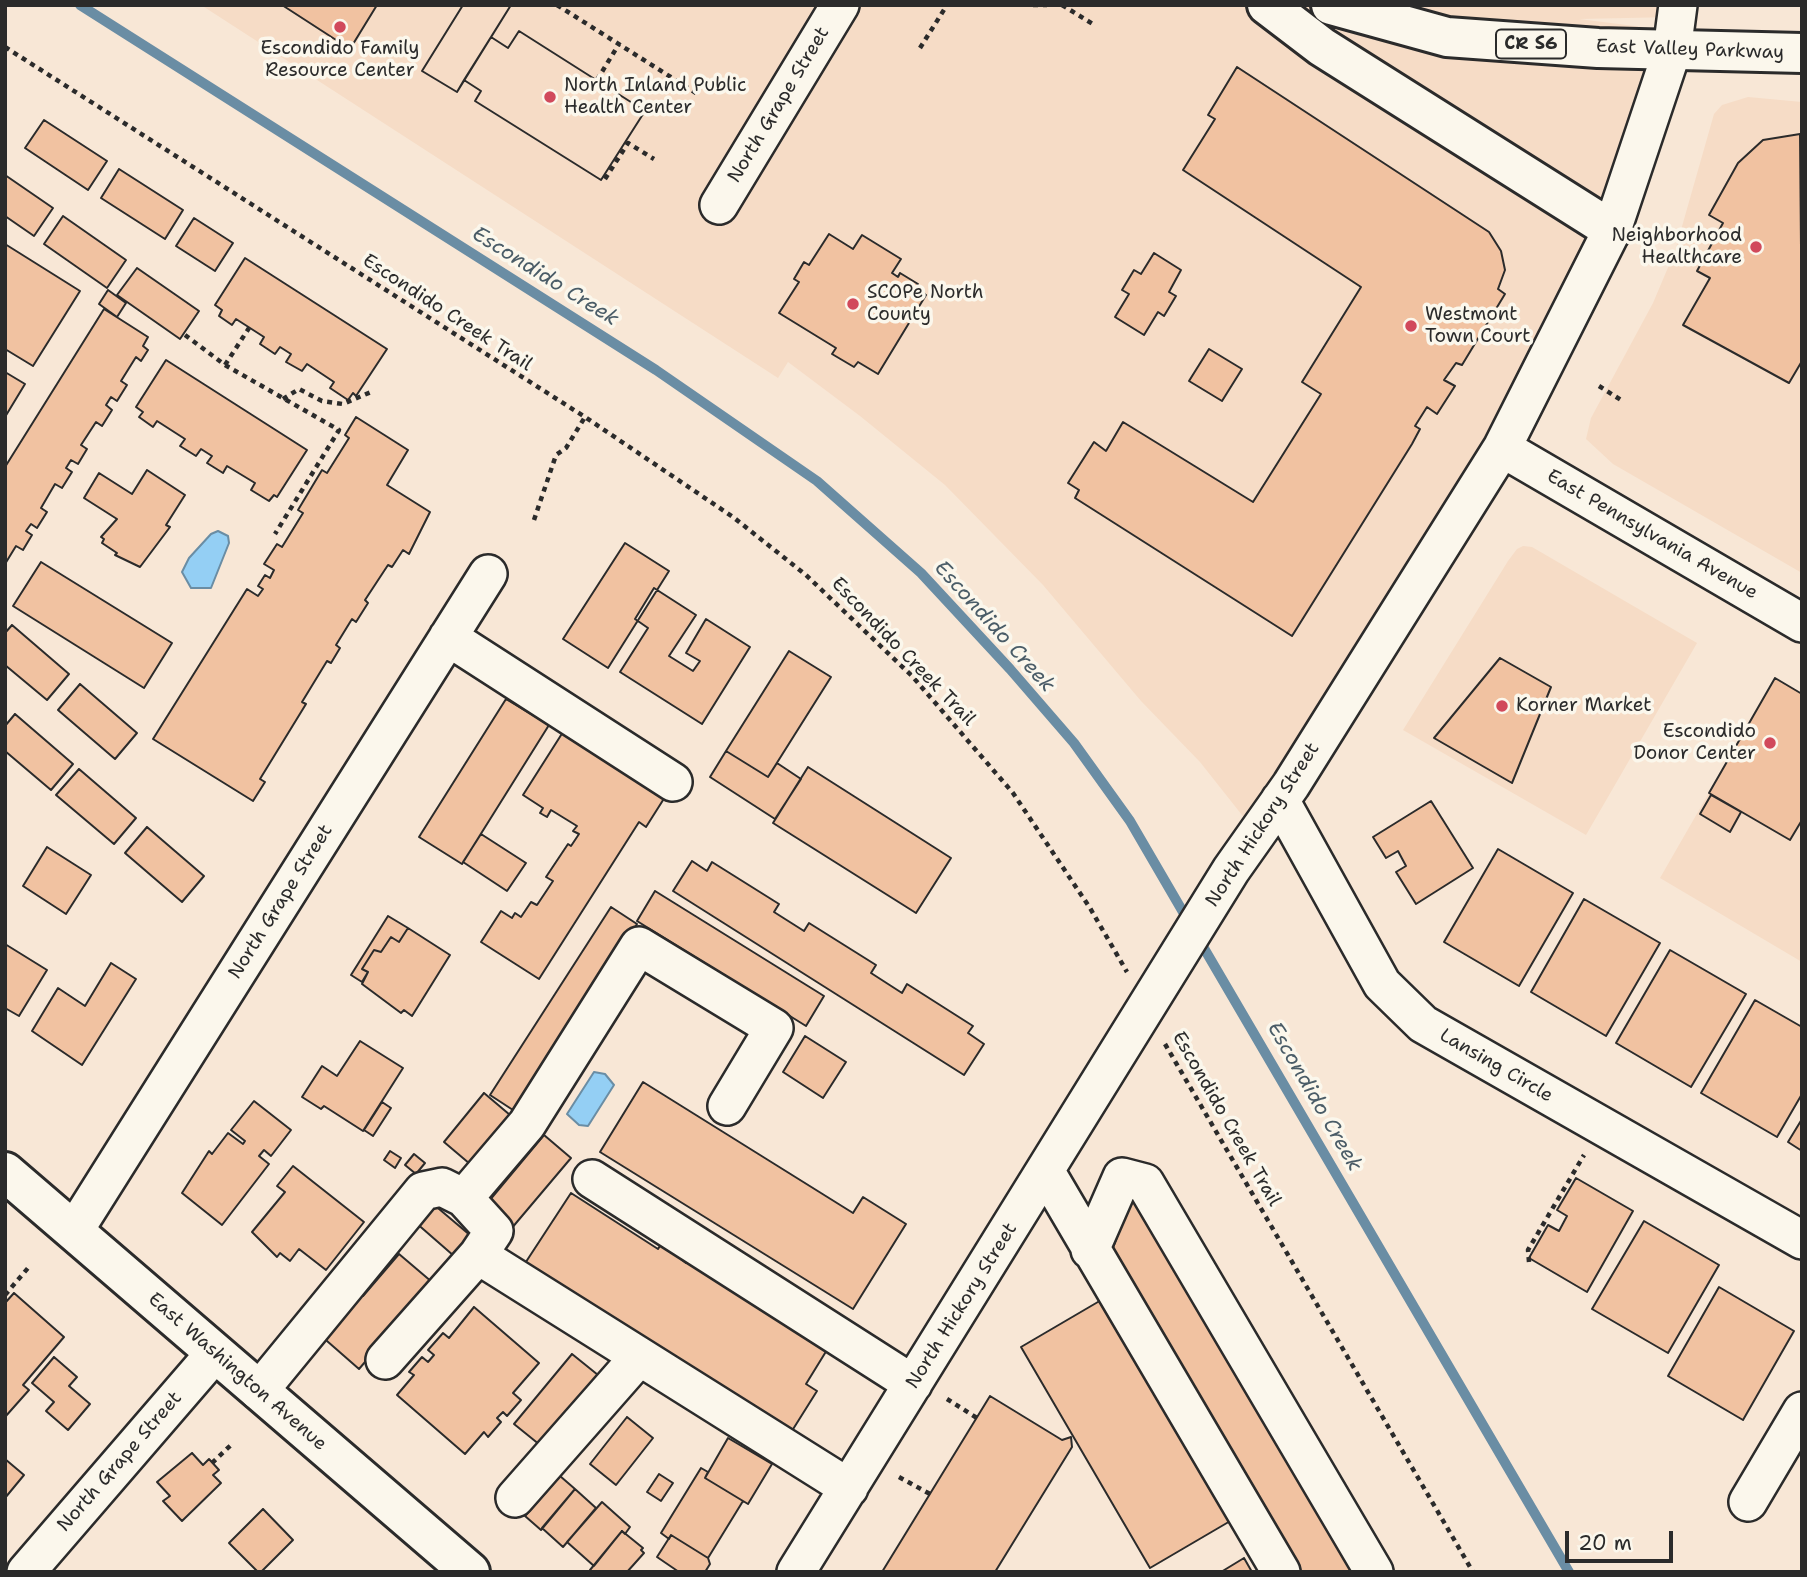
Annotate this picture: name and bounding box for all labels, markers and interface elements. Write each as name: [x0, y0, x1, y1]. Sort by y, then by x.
marker: Escondido Family Resource Center: [332, 19, 348, 35]
street label: North Grape Street: [723, 23, 835, 187]
road number: CR S6: [1496, 29, 1566, 58]
street label: East Valley Parkway: [1595, 35, 1785, 65]
place label: Escondido Family Resource Center: [261, 38, 419, 82]
place label: North Inland Public Health Center: [564, 75, 747, 119]
marker: North Inland Public Health Center: [542, 89, 558, 105]
water label: Escondido Creek: [467, 222, 623, 332]
place label: Neighborhood Healthcare: [1611, 225, 1742, 269]
marker: Neighborhood Healthcare: [1748, 239, 1764, 255]
street label: Escondido Creek Trail: [358, 250, 536, 376]
place label: SCOPe North County: [867, 282, 984, 326]
marker: SCOPe North County: [845, 296, 861, 312]
place label: Westmont Town Court: [1425, 304, 1531, 348]
marker: Westmont Town Court: [1403, 318, 1419, 334]
street label: East Pennsylvania Avenue: [1542, 465, 1762, 605]
water label: Escondido Creek: [928, 556, 1060, 698]
street label: Escondido Creek Trail: [826, 573, 980, 731]
place label: Korner Market: [1516, 695, 1652, 717]
marker: Korner Market: [1494, 698, 1510, 714]
place label: Escondido Donor Center: [1633, 721, 1756, 765]
marker: Escondido Donor Center: [1762, 735, 1778, 751]
street label: North Hickory Street: [1201, 739, 1325, 911]
street label: North Grape Street: [224, 820, 338, 984]
water label: Escondido Creek: [1261, 1018, 1367, 1176]
street label: Lansing Circle: [1435, 1024, 1557, 1108]
street label: Escondido Creek Trail: [1167, 1028, 1285, 1210]
street label: North Hickory Street: [902, 1219, 1022, 1393]
street label: East Washington Avenue: [143, 1288, 331, 1456]
street label: North Grape Street: [53, 1387, 187, 1537]
scale bar: [1569, 1518, 1678, 1562]
text: 20 m: [1578, 1529, 1632, 1557]

